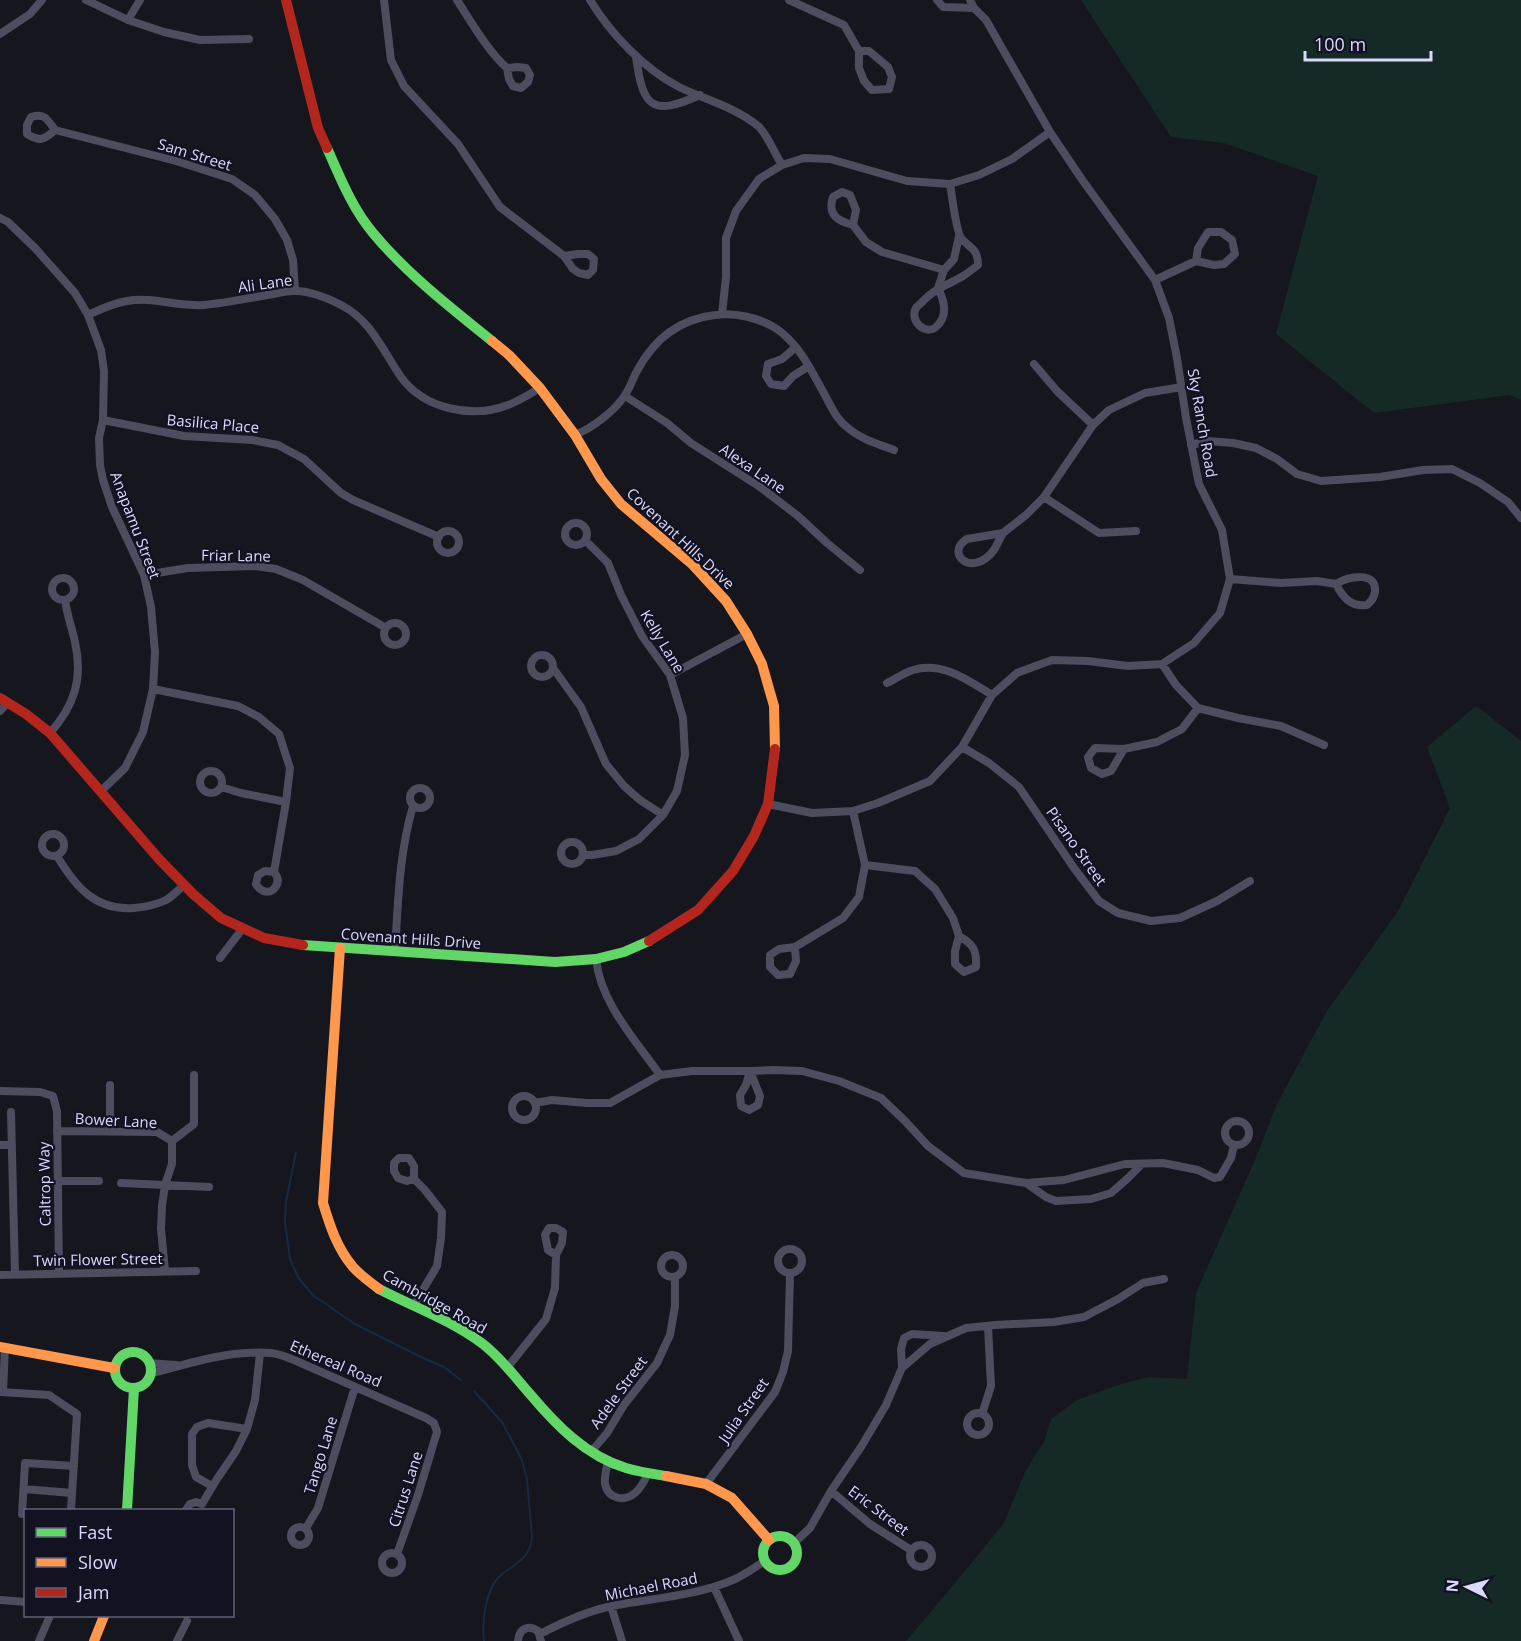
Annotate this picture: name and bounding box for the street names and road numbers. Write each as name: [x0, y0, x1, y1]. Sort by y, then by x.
street label: Sam Street: [156, 133, 234, 175]
street label: Ali Lane: [236, 269, 294, 297]
street label: Sky Ranch Road: [1184, 367, 1222, 479]
street label: Basilica Place: [166, 409, 260, 437]
street label: Alexa Lane: [716, 439, 790, 497]
street label: Anapamu Street: [106, 468, 166, 582]
street label: Covenant Hills Drive: [623, 483, 739, 593]
street label: Friar Lane: [201, 544, 271, 566]
street label: Kelly Lane: [636, 606, 690, 676]
street label: Pisano Street: [1042, 802, 1112, 890]
street label: Covenant Hills Drive: [340, 923, 482, 953]
street label: Bower Lane: [74, 1108, 158, 1132]
street label: Caltrop Way: [33, 1141, 55, 1227]
street label: Twin Flower Street: [33, 1248, 163, 1270]
street label: Cambridge Road: [379, 1264, 491, 1338]
street label: Ethereal Road: [287, 1335, 385, 1391]
street label: Adele Street: [585, 1352, 651, 1432]
street label: Julia Street: [712, 1374, 773, 1448]
street label: Tango Lane: [299, 1414, 341, 1496]
street label: Citrus Lane: [383, 1448, 427, 1530]
street label: Eric Street: [845, 1481, 913, 1539]
street label: Michael Road: [603, 1567, 699, 1605]

